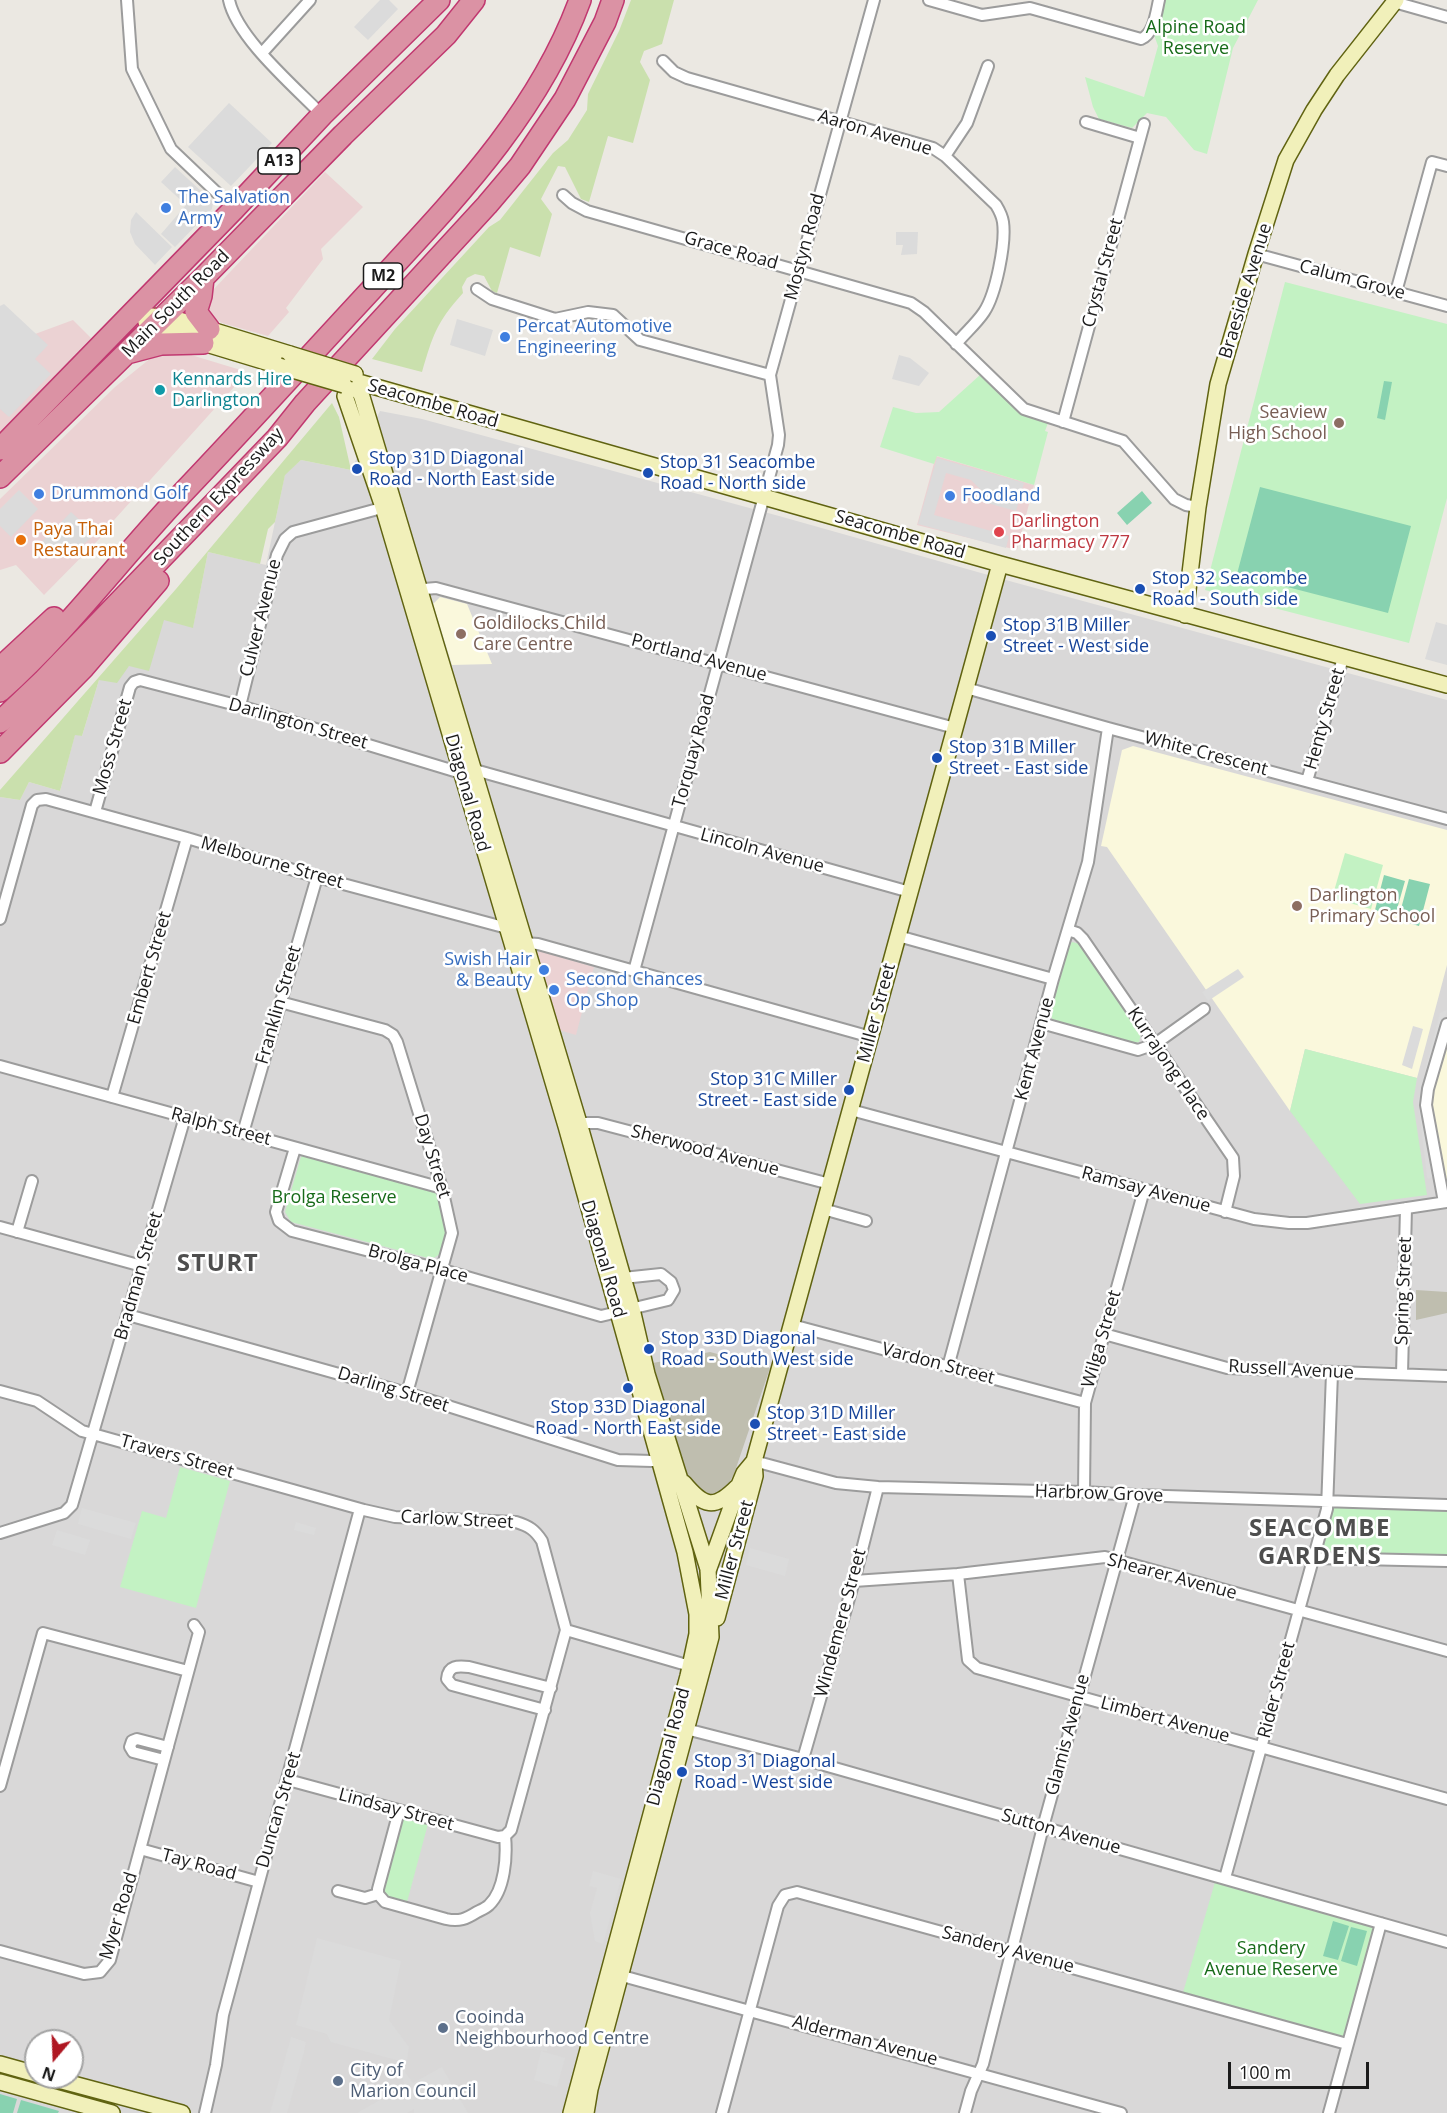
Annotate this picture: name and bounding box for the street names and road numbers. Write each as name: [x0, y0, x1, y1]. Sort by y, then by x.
street label: Aaron Avenue: [815, 105, 935, 161]
road number: A13: [258, 148, 300, 174]
street label: Mostyn Road: [780, 191, 830, 303]
street label: Crystal Street: [1078, 216, 1128, 330]
street label: Braeside Avenue: [1215, 221, 1277, 361]
street label: Grace Road: [681, 227, 781, 275]
street label: Main South Road: [118, 246, 234, 362]
street label: Calum Grove: [1297, 256, 1407, 304]
road number: M2: [364, 263, 403, 289]
street label: Seacombe Road: [365, 375, 501, 433]
street label: Southern Expressway: [150, 424, 288, 570]
street label: Seacombe Road: [832, 506, 968, 564]
street label: Culver Avenue: [236, 557, 286, 679]
street label: Portland Avenue: [629, 630, 769, 686]
street label: Henty Street: [1300, 666, 1350, 772]
street label: Torquay Road: [668, 692, 720, 810]
street label: Darlington Street: [226, 694, 370, 754]
street label: Moss Street: [89, 696, 137, 798]
street label: White Crescent: [1142, 727, 1270, 781]
street label: Diagonal Road: [440, 732, 494, 854]
street label: Lincoln Avenue: [698, 824, 826, 878]
street label: Melbourne Street: [198, 832, 346, 894]
street label: Embert Street: [124, 909, 176, 1027]
street label: Franklin Street: [252, 943, 306, 1067]
street label: Miller Street: [853, 961, 901, 1065]
street label: Kent Avenue: [1011, 995, 1059, 1103]
street label: Kurrajong Place: [1122, 1003, 1214, 1125]
street label: Ralph Street: [169, 1103, 273, 1151]
street label: Day Street: [409, 1111, 455, 1201]
street label: Sherwood Avenue: [629, 1121, 781, 1181]
street label: Ramsay Avenue: [1079, 1162, 1213, 1218]
street label: Diagonal Road: [576, 1198, 630, 1320]
street label: Bradman Street: [110, 1209, 168, 1343]
street label: Spring Street: [1391, 1236, 1417, 1346]
street label: Brolga Place: [366, 1240, 470, 1288]
street label: Wilga Street: [1078, 1288, 1126, 1390]
street label: Vardon Street: [879, 1339, 997, 1389]
street label: Russell Avenue: [1228, 1356, 1354, 1384]
street label: Darling Street: [335, 1363, 451, 1417]
street label: Travers Street: [118, 1430, 236, 1484]
street label: Harbrow Grove: [1034, 1481, 1164, 1507]
street label: Miller Street: [711, 1498, 759, 1602]
street label: Carlow Street: [400, 1506, 514, 1534]
street label: Windemere Street: [811, 1547, 871, 1699]
street label: Shearer Avenue: [1105, 1549, 1239, 1605]
street label: Rider Street: [1254, 1639, 1300, 1741]
street label: Glamis Avenue: [1041, 1672, 1095, 1798]
street label: Diagonal Road: [643, 1686, 695, 1808]
street label: Limbert Avenue: [1098, 1692, 1232, 1748]
street label: Duncan Street: [252, 1749, 306, 1871]
street label: Lindsay Street: [336, 1784, 456, 1836]
street label: Sutton Avenue: [999, 1805, 1123, 1859]
street label: Tay Road: [159, 1845, 239, 1885]
street label: Myer Road: [95, 1870, 143, 1962]
street label: Sandery Avenue: [940, 1922, 1076, 1978]
street label: Alderman Avenue: [790, 2011, 940, 2071]

